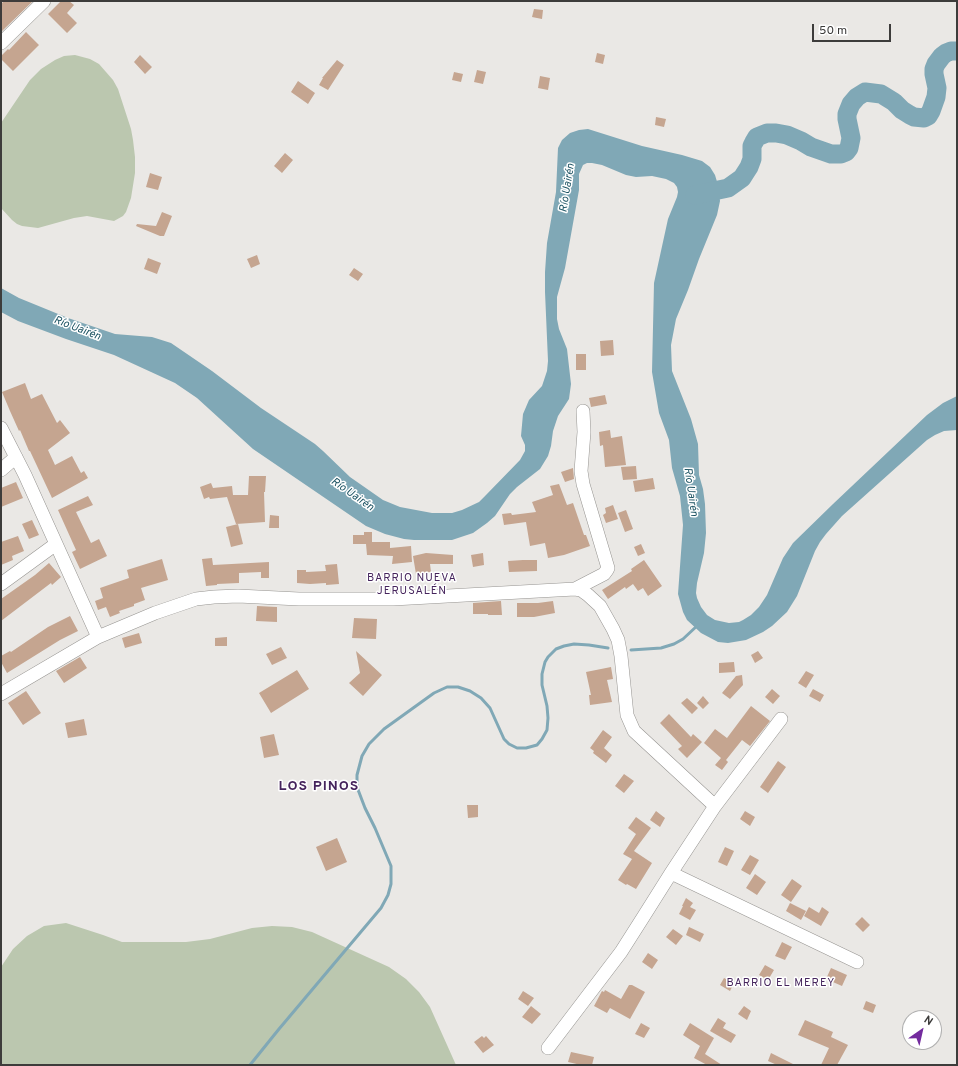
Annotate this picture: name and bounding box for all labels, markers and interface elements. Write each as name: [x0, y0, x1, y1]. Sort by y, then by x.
scale bar: [814, 16, 893, 42]
text: 50 m: [819, 23, 847, 39]
water label: Río Uairén: [558, 163, 578, 213]
water label: Río Uairén: [52, 314, 102, 344]
water label: Río Uairén: [680, 467, 700, 517]
water label: Río Uairén: [328, 475, 376, 515]
district label: BARRIO NUEVA JERUSALÉN: [367, 572, 457, 598]
district label: LOS PINOS: [279, 779, 359, 795]
district label: BARRIO EL MEREY: [727, 977, 835, 991]
north arrow: [902, 1010, 942, 1050]
text: N: [921, 1013, 935, 1029]

